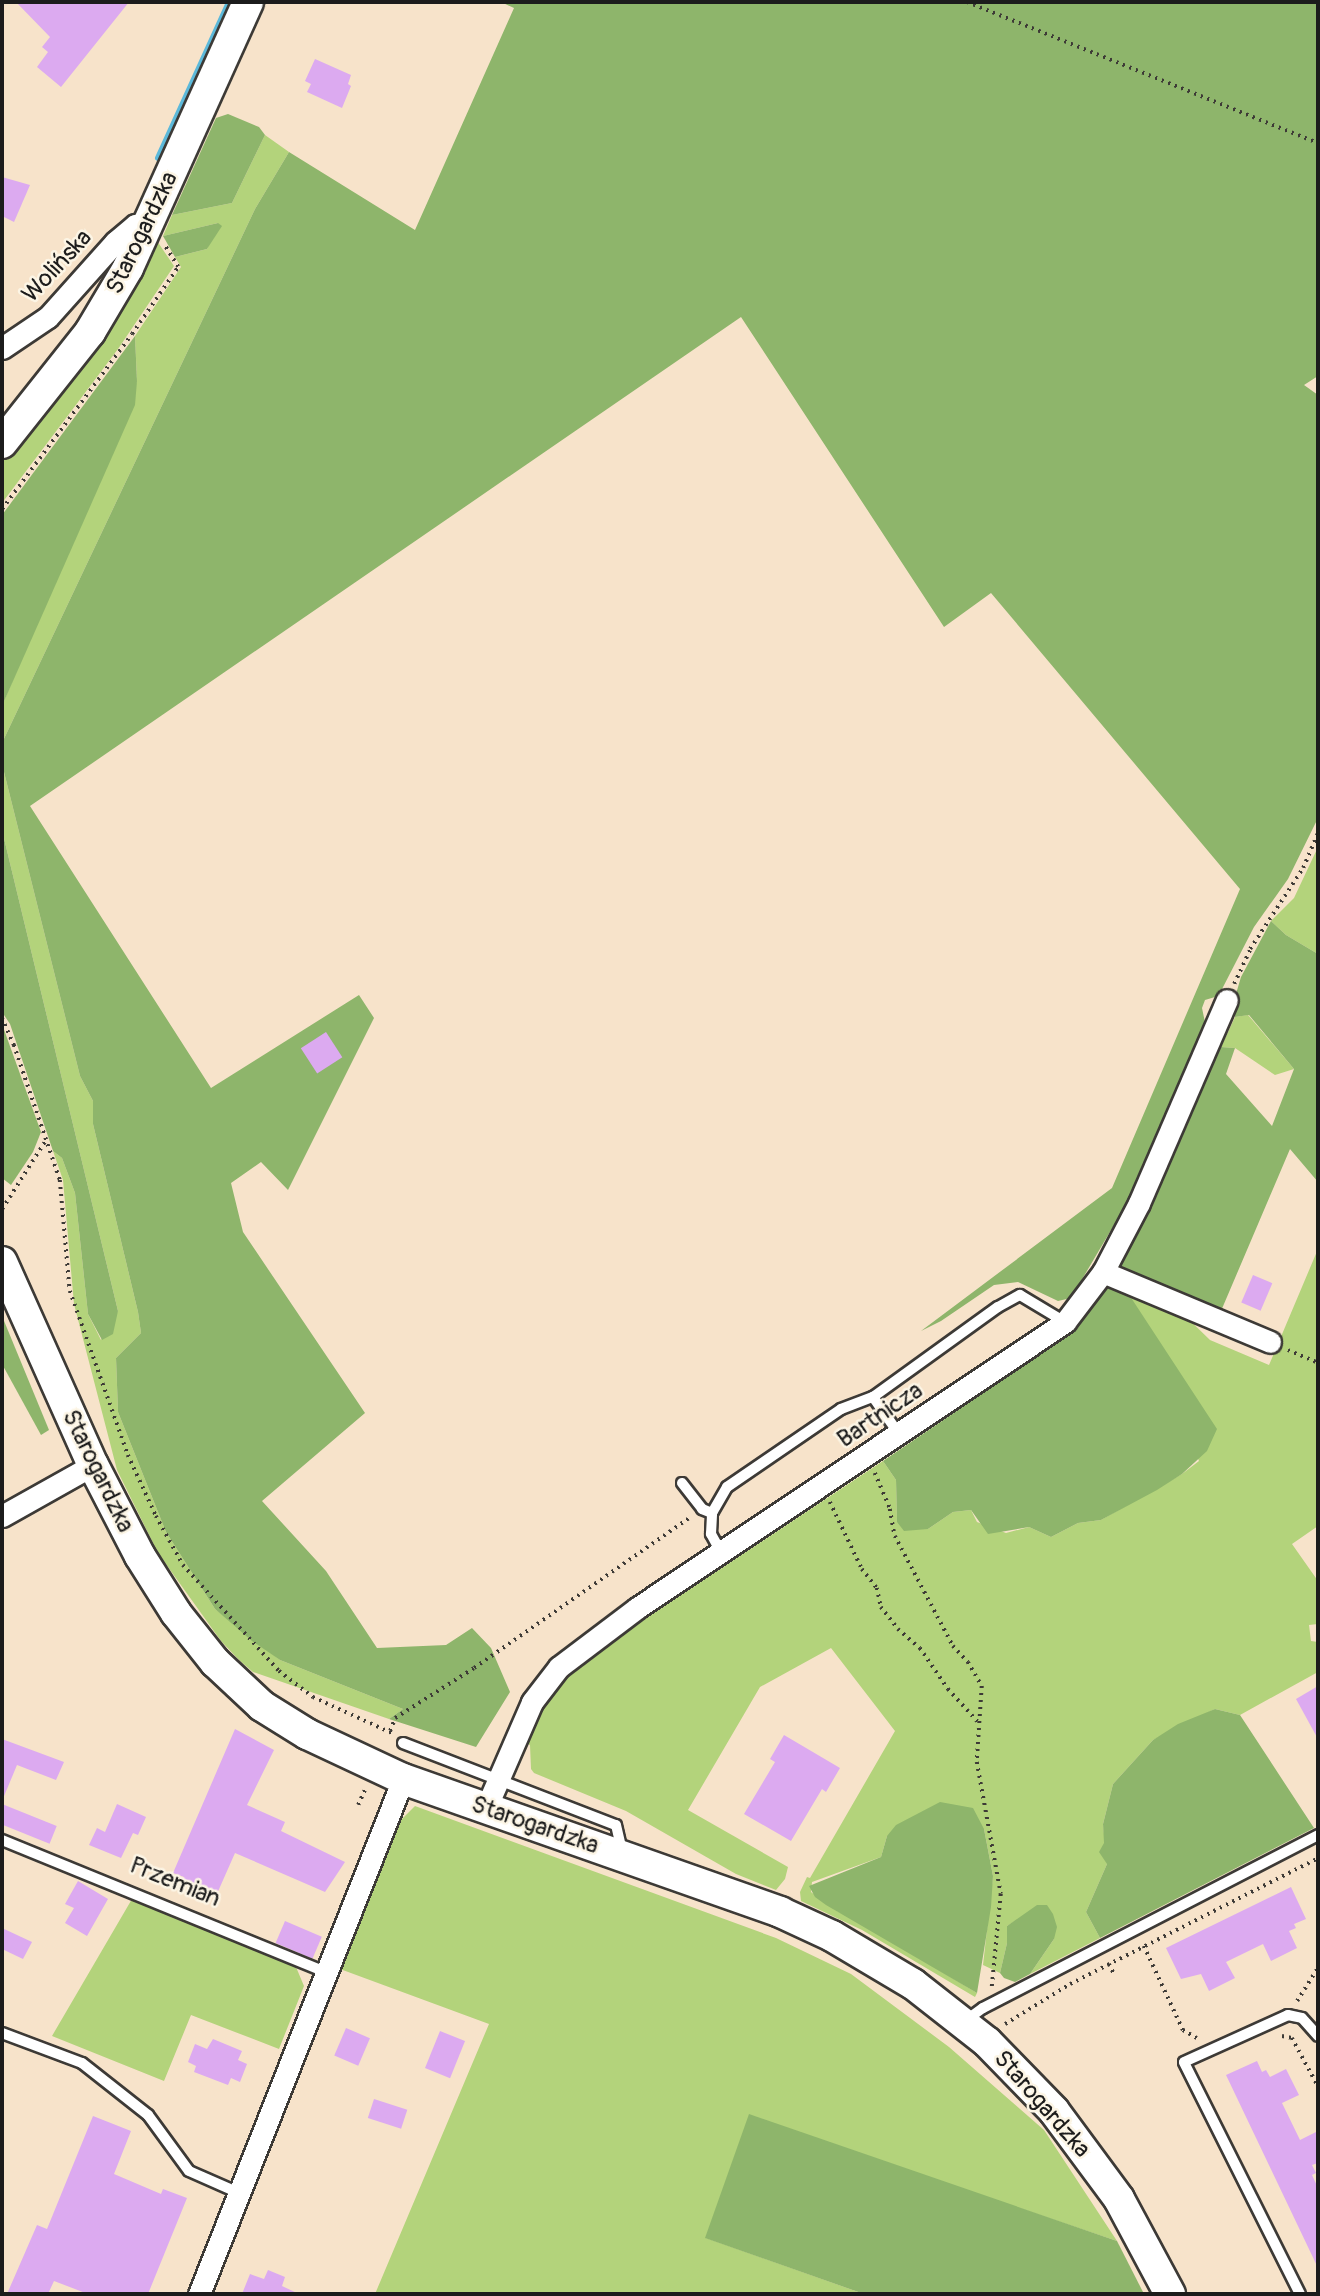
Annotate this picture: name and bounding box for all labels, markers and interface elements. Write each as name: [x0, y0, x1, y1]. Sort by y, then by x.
street label: Starogardzka: [100, 167, 184, 299]
street label: Wolińska: [16, 224, 98, 308]
street label: Bartnicza: [832, 1376, 928, 1454]
street label: Starogardzka: [56, 1405, 140, 1537]
street label: Starogardzka: [468, 1790, 602, 1860]
street label: Przemian: [126, 1851, 224, 1913]
street label: Starogardzka: [988, 2045, 1096, 2163]

